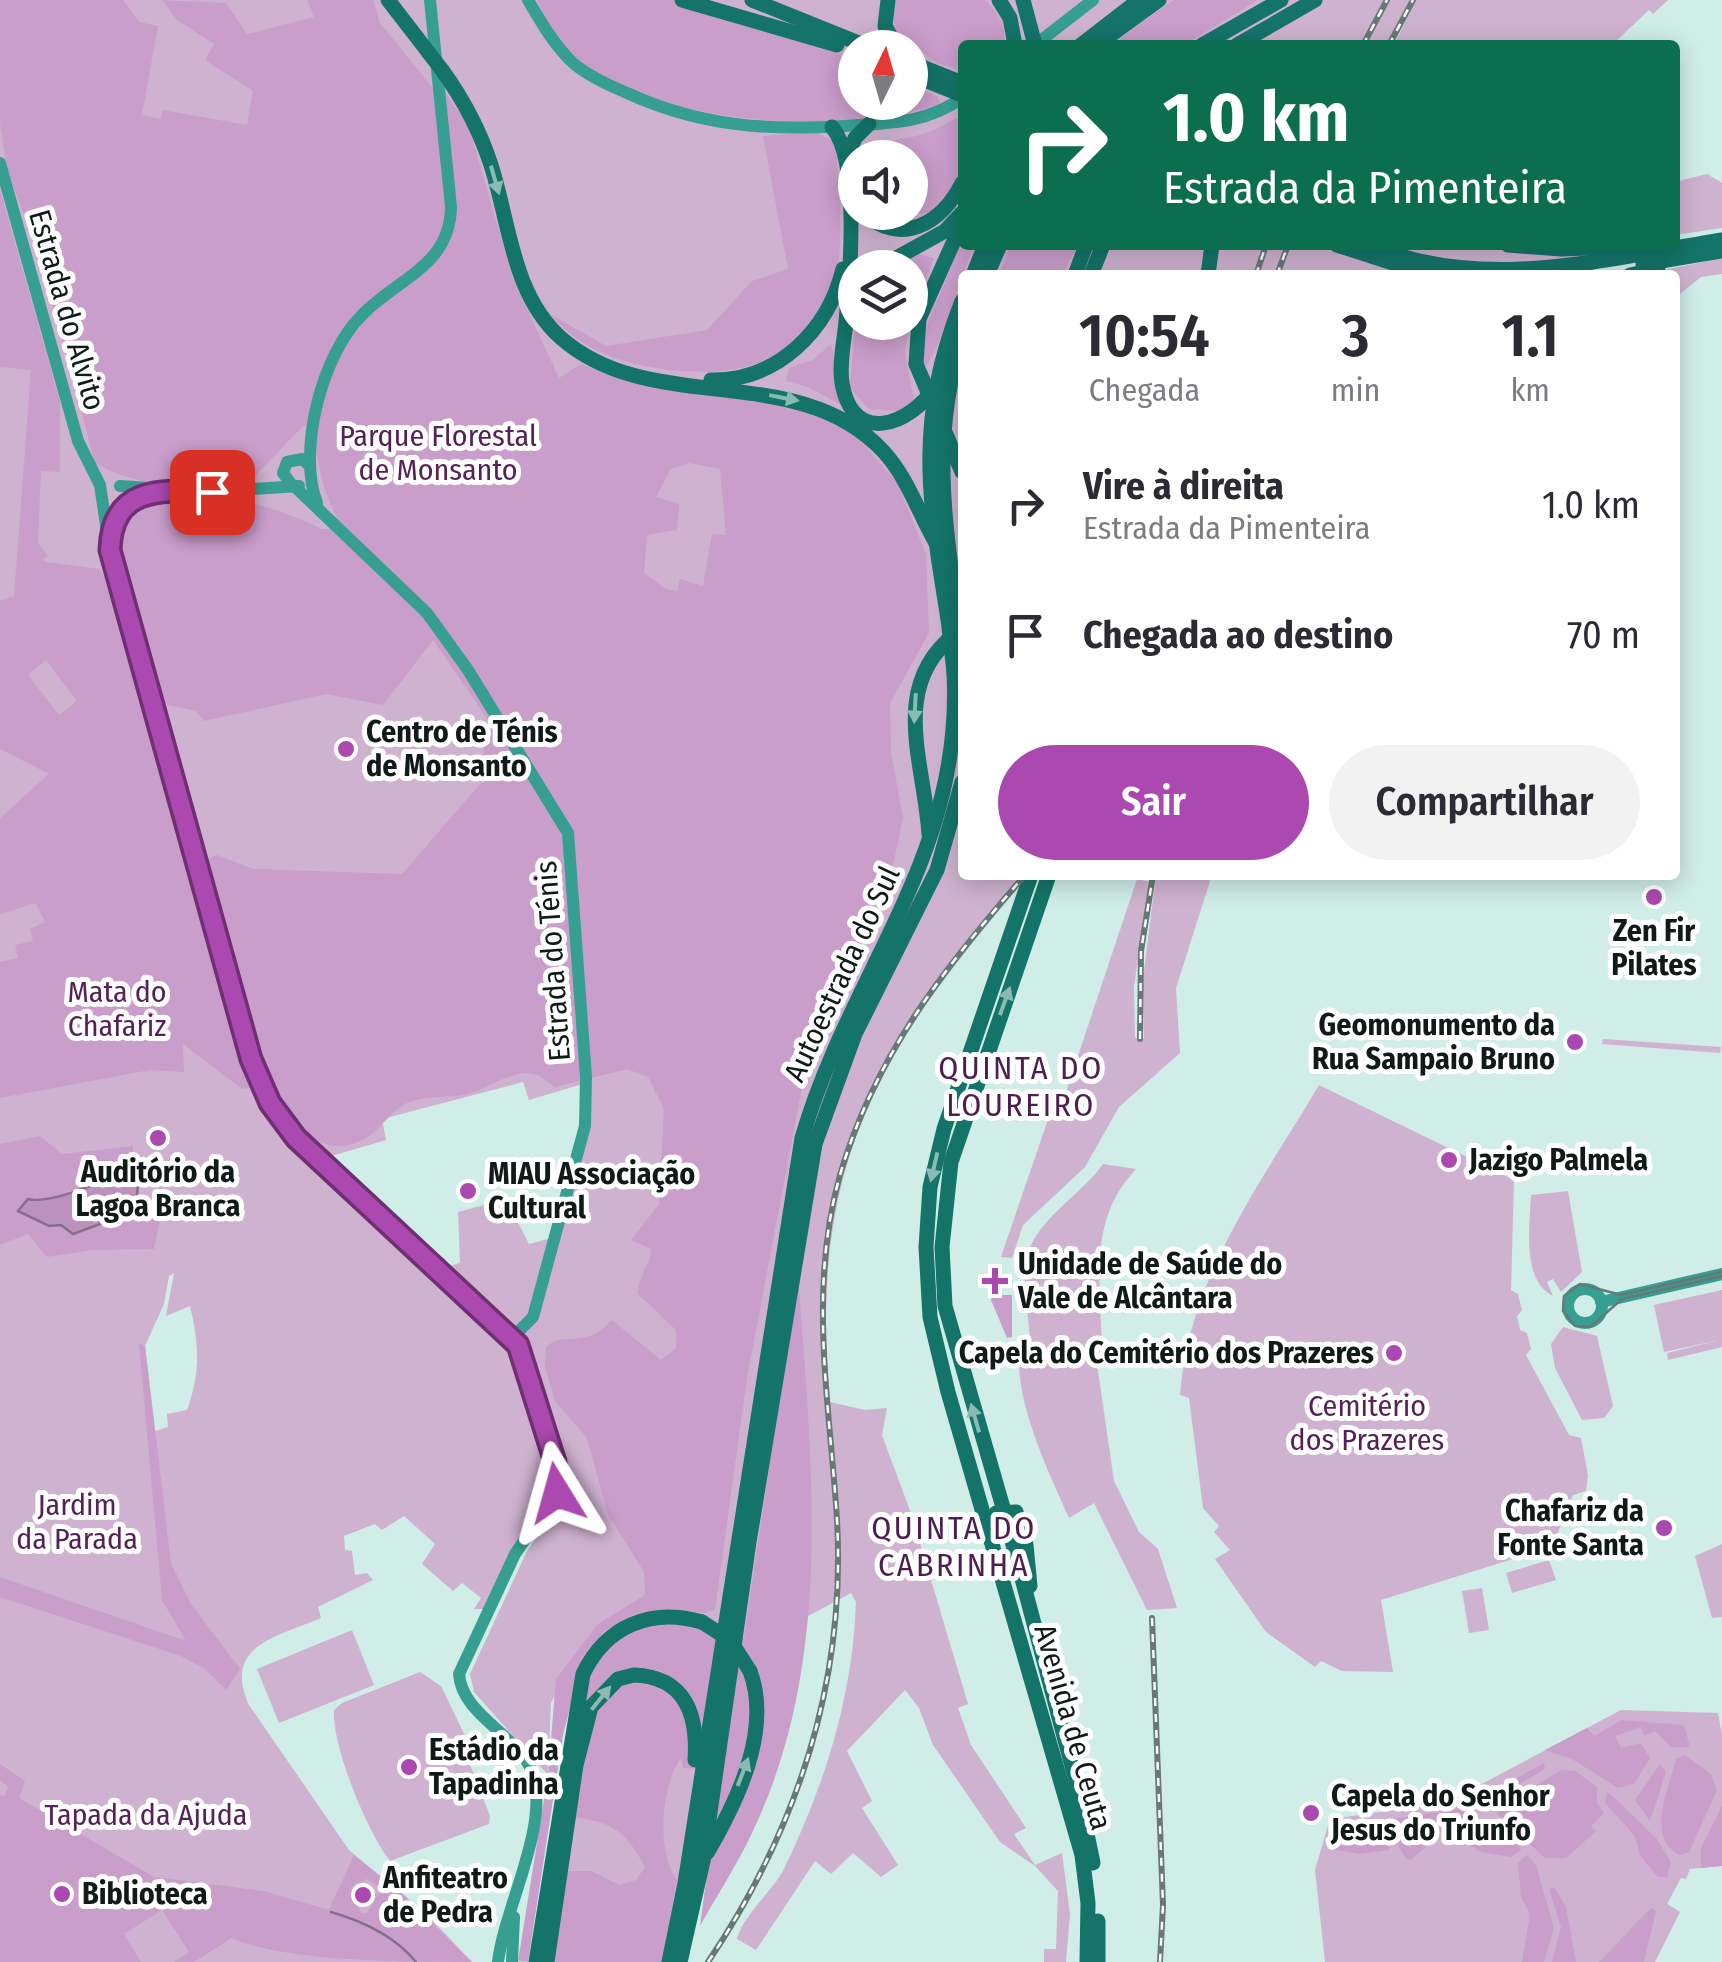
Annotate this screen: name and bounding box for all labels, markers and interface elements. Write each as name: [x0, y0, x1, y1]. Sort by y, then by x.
north arrow: [838, 30, 928, 120]
map controls: [838, 30, 928, 340]
text: 1.0 km: [1163, 76, 1349, 160]
icon: right: [998, 80, 1128, 210]
button: sound: [838, 140, 928, 230]
text: Estrada da Pimenteira: [1163, 161, 1567, 215]
one-way arrow: [488, 165, 503, 196]
street label: Estrada do Alvito: [21, 206, 113, 414]
button: layers: [838, 250, 928, 340]
text: 10:54: [1079, 300, 1210, 372]
text: 3: [1342, 300, 1370, 372]
text: 1.1: [1501, 300, 1559, 372]
text: Chegada: [1089, 371, 1200, 409]
text: min: [1331, 371, 1380, 409]
text: km: [1510, 371, 1550, 409]
one-way arrow: [769, 391, 800, 407]
park label: Parque Florestal de Monsanto: [339, 418, 537, 488]
pin: [170, 450, 255, 535]
text: Vire à direita: [1083, 463, 1284, 509]
icon: arrive: [185, 465, 240, 520]
icon: right: [998, 478, 1053, 533]
text: 1.0 km: [1542, 482, 1640, 528]
text: Estrada da Pimenteira: [1083, 509, 1370, 547]
icon: arrive: [998, 608, 1053, 663]
text: Chegada ao destino: [1083, 612, 1393, 658]
text: 70 m: [1567, 612, 1640, 658]
one-way arrow: [907, 693, 923, 725]
place label: Centro de Ténis de Monsanto: [366, 714, 558, 784]
marker: Centro de Ténis de Monsanto: [335, 738, 357, 760]
button: Sair: [998, 745, 1309, 860]
button: Compartilhar: [1329, 745, 1640, 860]
street label: Estrada do Ténis: [528, 860, 578, 1062]
street label: Autoestrada do Sul: [776, 861, 908, 1087]
marker: Zen Fir Pilates: [1643, 886, 1665, 908]
place label: Zen Fir Pilates: [1611, 913, 1697, 983]
park label: Mata do Chafariz: [67, 974, 167, 1044]
one-way arrow: [998, 986, 1013, 1016]
place label: Geomonumento da Rua Sampaio Bruno: [1312, 1007, 1555, 1077]
marker: Geomonumento da Rua Sampaio Bruno: [1564, 1031, 1586, 1053]
district label: QUINTA DO LOUREIRO: [938, 1049, 1104, 1124]
marker: Auditório da Lagoa Branca: [147, 1127, 169, 1149]
place label: Jazigo Palmela: [1468, 1142, 1648, 1178]
marker: Jazigo Palmela: [1438, 1149, 1460, 1171]
one-way arrow: [926, 1152, 941, 1183]
place label: Auditório da Lagoa Branca: [76, 1154, 240, 1224]
place label: MIAU Associação Cultural: [488, 1156, 695, 1226]
marker: MIAU Associação Cultural: [457, 1180, 479, 1202]
place label: Unidade de Saúde do Vale de Alcântara: [1017, 1246, 1282, 1316]
marker: Unidade de Saúde do Vale de Alcântara: [982, 1268, 1008, 1294]
place label: Capela do Cemitério dos Prazeres: [959, 1335, 1374, 1371]
marker: Capela do Cemitério dos Prazeres: [1383, 1342, 1405, 1364]
park label: Cemitério dos Prazeres: [1290, 1388, 1444, 1458]
one-way arrow: [967, 1402, 982, 1433]
position arrow: [505, 1441, 609, 1545]
park label: Jardim da Parada: [16, 1487, 138, 1557]
place label: Chafariz da Fonte Santa: [1497, 1493, 1644, 1563]
district label: QUINTA DO CABRINHA: [871, 1509, 1037, 1584]
marker: Chafariz da Fonte Santa: [1653, 1517, 1675, 1539]
street label: Avenida de Ceuta: [1026, 1620, 1120, 1834]
one-way arrow: [590, 1685, 611, 1710]
place label: Estádio da Tapadinha: [429, 1732, 559, 1802]
marker: Estádio da Tapadinha: [398, 1756, 420, 1778]
one-way arrow: [736, 1757, 751, 1787]
place label: Capela do Senhor Jesus do Triunfo: [1330, 1778, 1551, 1848]
park label: Tapada da Ajuda: [45, 1797, 247, 1833]
marker: Capela do Senhor Jesus do Triunfo: [1300, 1802, 1322, 1824]
place label: Anfiteatro de Pedra: [382, 1860, 508, 1930]
place label: Biblioteca: [82, 1876, 208, 1912]
marker: Biblioteca: [51, 1883, 73, 1905]
marker: Anfiteatro de Pedra: [352, 1884, 374, 1906]

